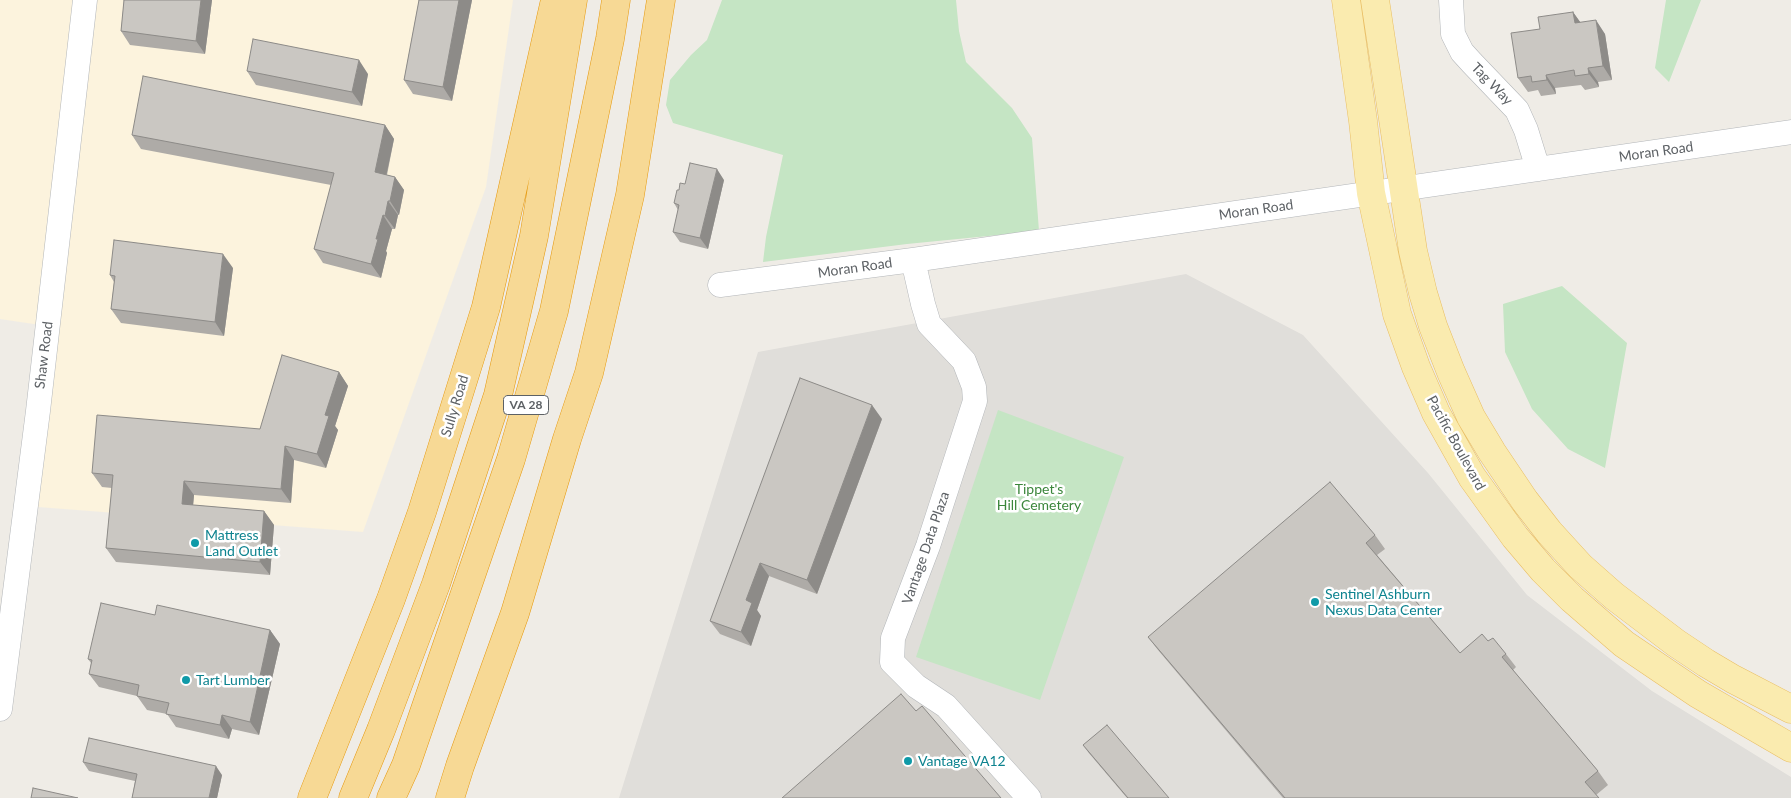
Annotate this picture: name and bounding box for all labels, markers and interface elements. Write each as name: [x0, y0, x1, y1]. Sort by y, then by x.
street label: Tag Way: [1468, 59, 1516, 109]
street label: Moran Road: [1618, 138, 1694, 166]
street label: Moran Road: [1218, 196, 1294, 224]
street label: Moran Road: [817, 254, 893, 282]
street label: Shaw Road: [32, 320, 56, 390]
street label: Sully Road: [438, 373, 472, 439]
street label: Pacific Boulevard: [1423, 393, 1489, 493]
road number: VA 28: [504, 396, 548, 414]
park label: Tippet's Hill Cemetery: [997, 481, 1081, 514]
street label: Vantage Data Plaza: [899, 489, 953, 607]
place label: Mattress Land Outlet: [205, 527, 278, 560]
marker: Mattress Land Outlet: [189, 537, 201, 549]
place label: Sentinel Ashburn Nexus Data Center: [1325, 586, 1442, 618]
marker: Sentinel Ashburn Nexus Data Center: [1309, 596, 1321, 608]
place label: Tart Lumber: [196, 672, 270, 688]
marker: Tart Lumber: [180, 674, 192, 686]
place label: Vantage VA12: [918, 753, 1006, 769]
marker: Vantage VA12: [902, 755, 914, 767]

